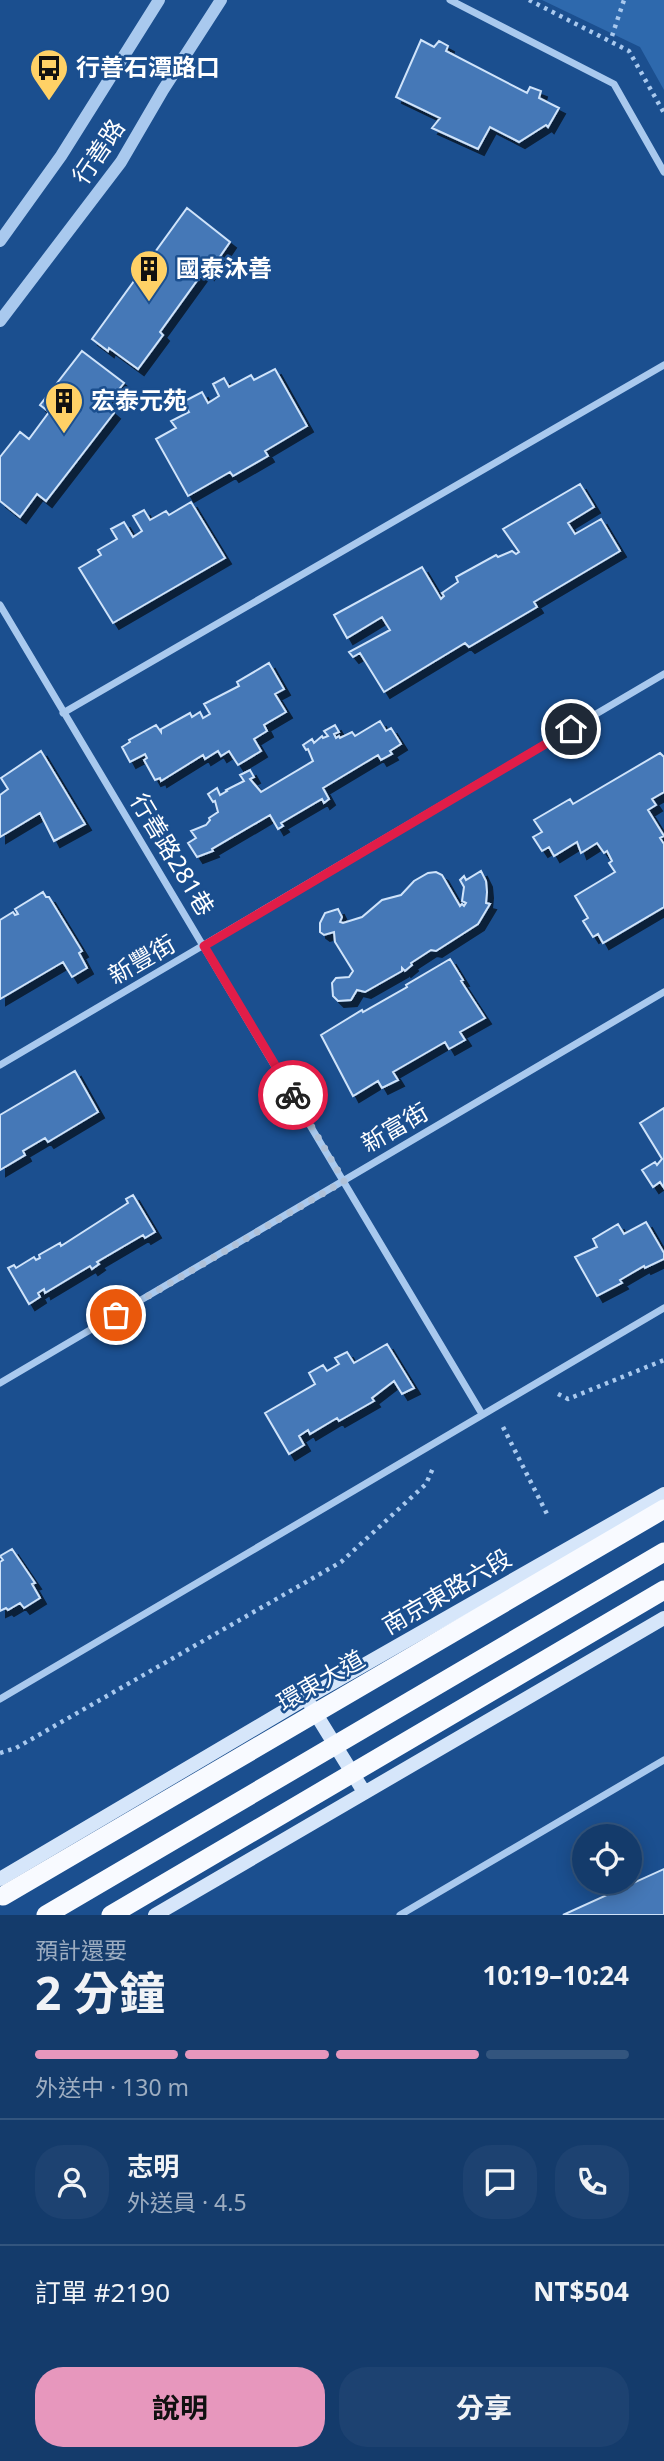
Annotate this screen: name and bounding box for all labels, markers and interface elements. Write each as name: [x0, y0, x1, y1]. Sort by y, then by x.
bus stop icon: 行善石潭路口: [28, 47, 70, 102]
place label: 行善石潭路口: [76, 50, 220, 83]
street label: 行善路: [64, 112, 132, 190]
building icon: 國泰沐善: [128, 248, 170, 303]
place label: 國泰沐善: [176, 251, 272, 284]
building icon: 宏泰元苑: [43, 380, 85, 435]
place label: 宏泰元苑: [91, 383, 187, 416]
pin: [541, 699, 601, 759]
icon: home: [552, 710, 590, 748]
street label: 行善路281巷: [124, 787, 223, 922]
street label: 新豐街: [102, 926, 181, 991]
courier: [258, 1060, 328, 1130]
icon: bike: [274, 1076, 312, 1114]
street label: 新富街: [355, 1094, 434, 1159]
pin: [86, 1285, 146, 1345]
icon: bag: [97, 1296, 135, 1334]
street label: 南京東路六段: [376, 1540, 517, 1641]
street label: 環東大道: [270, 1641, 370, 1718]
map controls: [572, 1824, 642, 1894]
button: locate: [572, 1824, 642, 1894]
text: 預計還要: [35, 1934, 127, 1966]
text: 10:19–10:24: [482, 1957, 629, 1993]
text: 2 分鐘: [35, 1961, 165, 2023]
text: 外送中 · 130 m: [35, 2071, 189, 2103]
button: person: [35, 2145, 109, 2219]
button: chat: [463, 2145, 537, 2219]
button: phone: [555, 2145, 629, 2219]
text: 志明: [127, 2148, 179, 2184]
text: 外送員 · 4.5: [127, 2186, 247, 2218]
text: NT$504: [533, 2273, 629, 2309]
text: 訂單 #2190: [35, 2274, 170, 2310]
button: 說明: [35, 2367, 325, 2447]
button: 分享: [339, 2367, 629, 2447]

